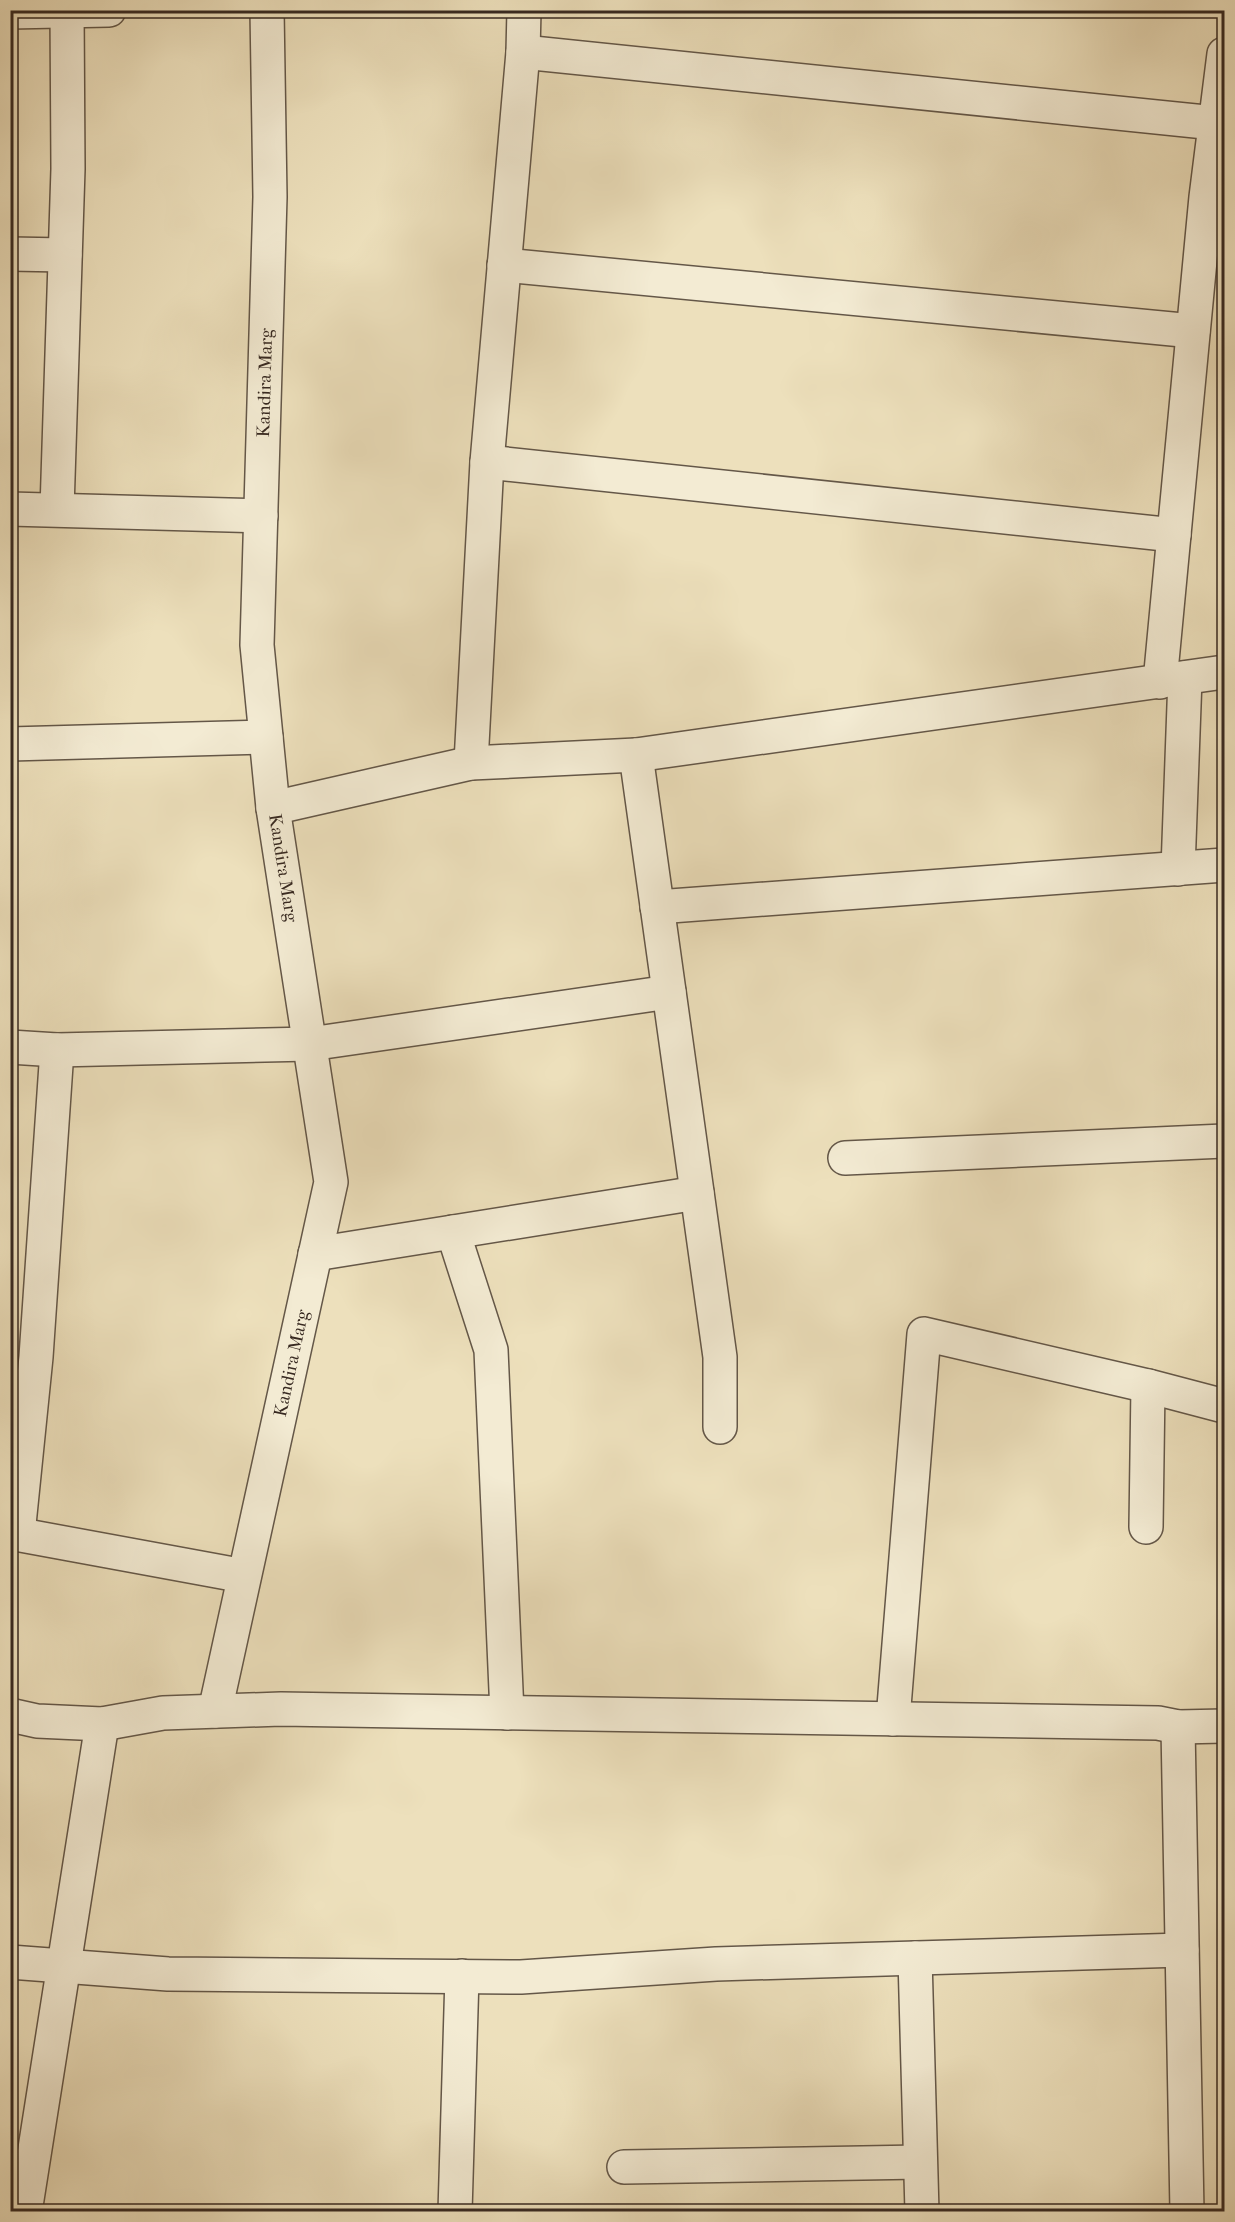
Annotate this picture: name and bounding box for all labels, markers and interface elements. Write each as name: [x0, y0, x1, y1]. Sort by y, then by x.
street label: Kandira Marg: [253, 328, 277, 438]
street label: Kandira Marg: [264, 813, 302, 924]
street label: Kandira Marg: [269, 1307, 313, 1419]

